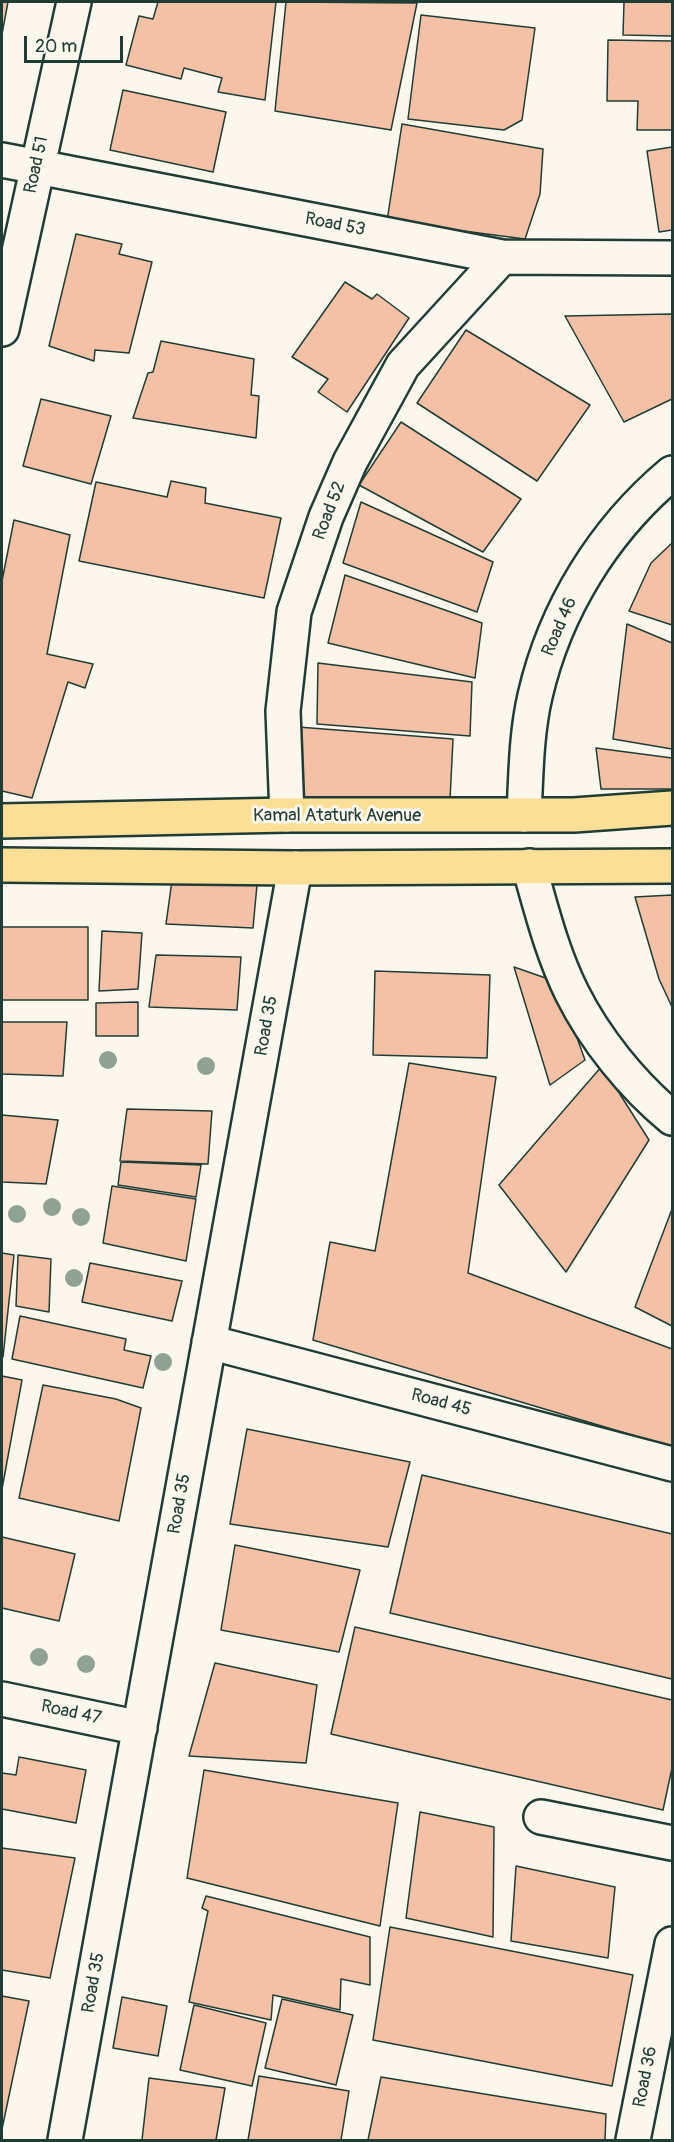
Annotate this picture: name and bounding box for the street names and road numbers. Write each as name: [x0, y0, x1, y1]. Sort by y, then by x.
street label: Road 51: [20, 134, 54, 196]
street label: Road 53: [303, 209, 367, 241]
street label: Road 52: [309, 479, 351, 543]
street label: Road 46: [538, 594, 582, 660]
street label: Kamal Ataturk Avenue: [253, 805, 421, 827]
street label: Road 35: [251, 994, 283, 1058]
street label: Road 45: [409, 1385, 473, 1421]
street label: Road 35: [164, 1472, 196, 1536]
street label: Road 47: [39, 1696, 103, 1730]
street label: Road 35: [78, 1951, 110, 2015]
street label: Road 36: [630, 2045, 662, 2109]

